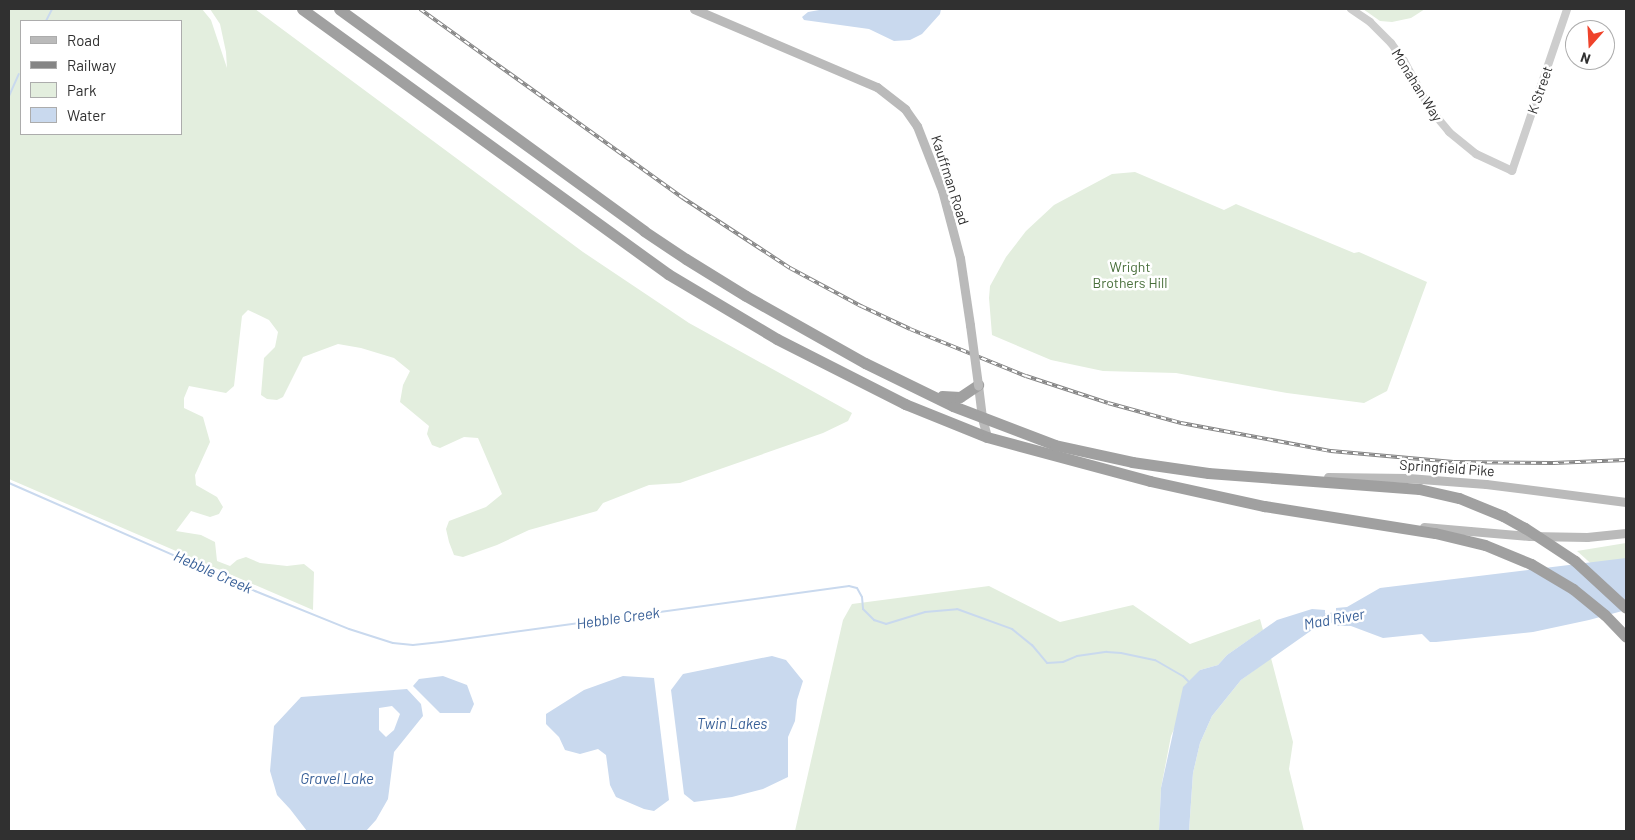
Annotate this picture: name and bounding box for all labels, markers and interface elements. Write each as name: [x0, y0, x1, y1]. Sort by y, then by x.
legend: [20, 20, 182, 135]
north arrow: [1565, 20, 1615, 70]
text: Road: [67, 31, 100, 49]
street label: Monahan Way: [1388, 46, 1446, 124]
text: N: [1578, 49, 1592, 68]
text: Railway: [67, 56, 116, 74]
street label: K Street: [1524, 64, 1556, 116]
text: Park: [67, 81, 96, 99]
text: Water: [67, 106, 106, 124]
street label: Kauffman Road: [928, 133, 972, 227]
park label: Wright Brothers Hill: [1092, 259, 1168, 292]
street label: Springfield Pike: [1399, 456, 1495, 480]
water label: Hebble Creek: [171, 547, 255, 597]
water label: Hebble Creek: [575, 603, 661, 633]
water label: Mad River: [1302, 605, 1366, 633]
water label: Twin Lakes: [697, 715, 767, 733]
water label: Gravel Lake: [300, 770, 374, 788]

